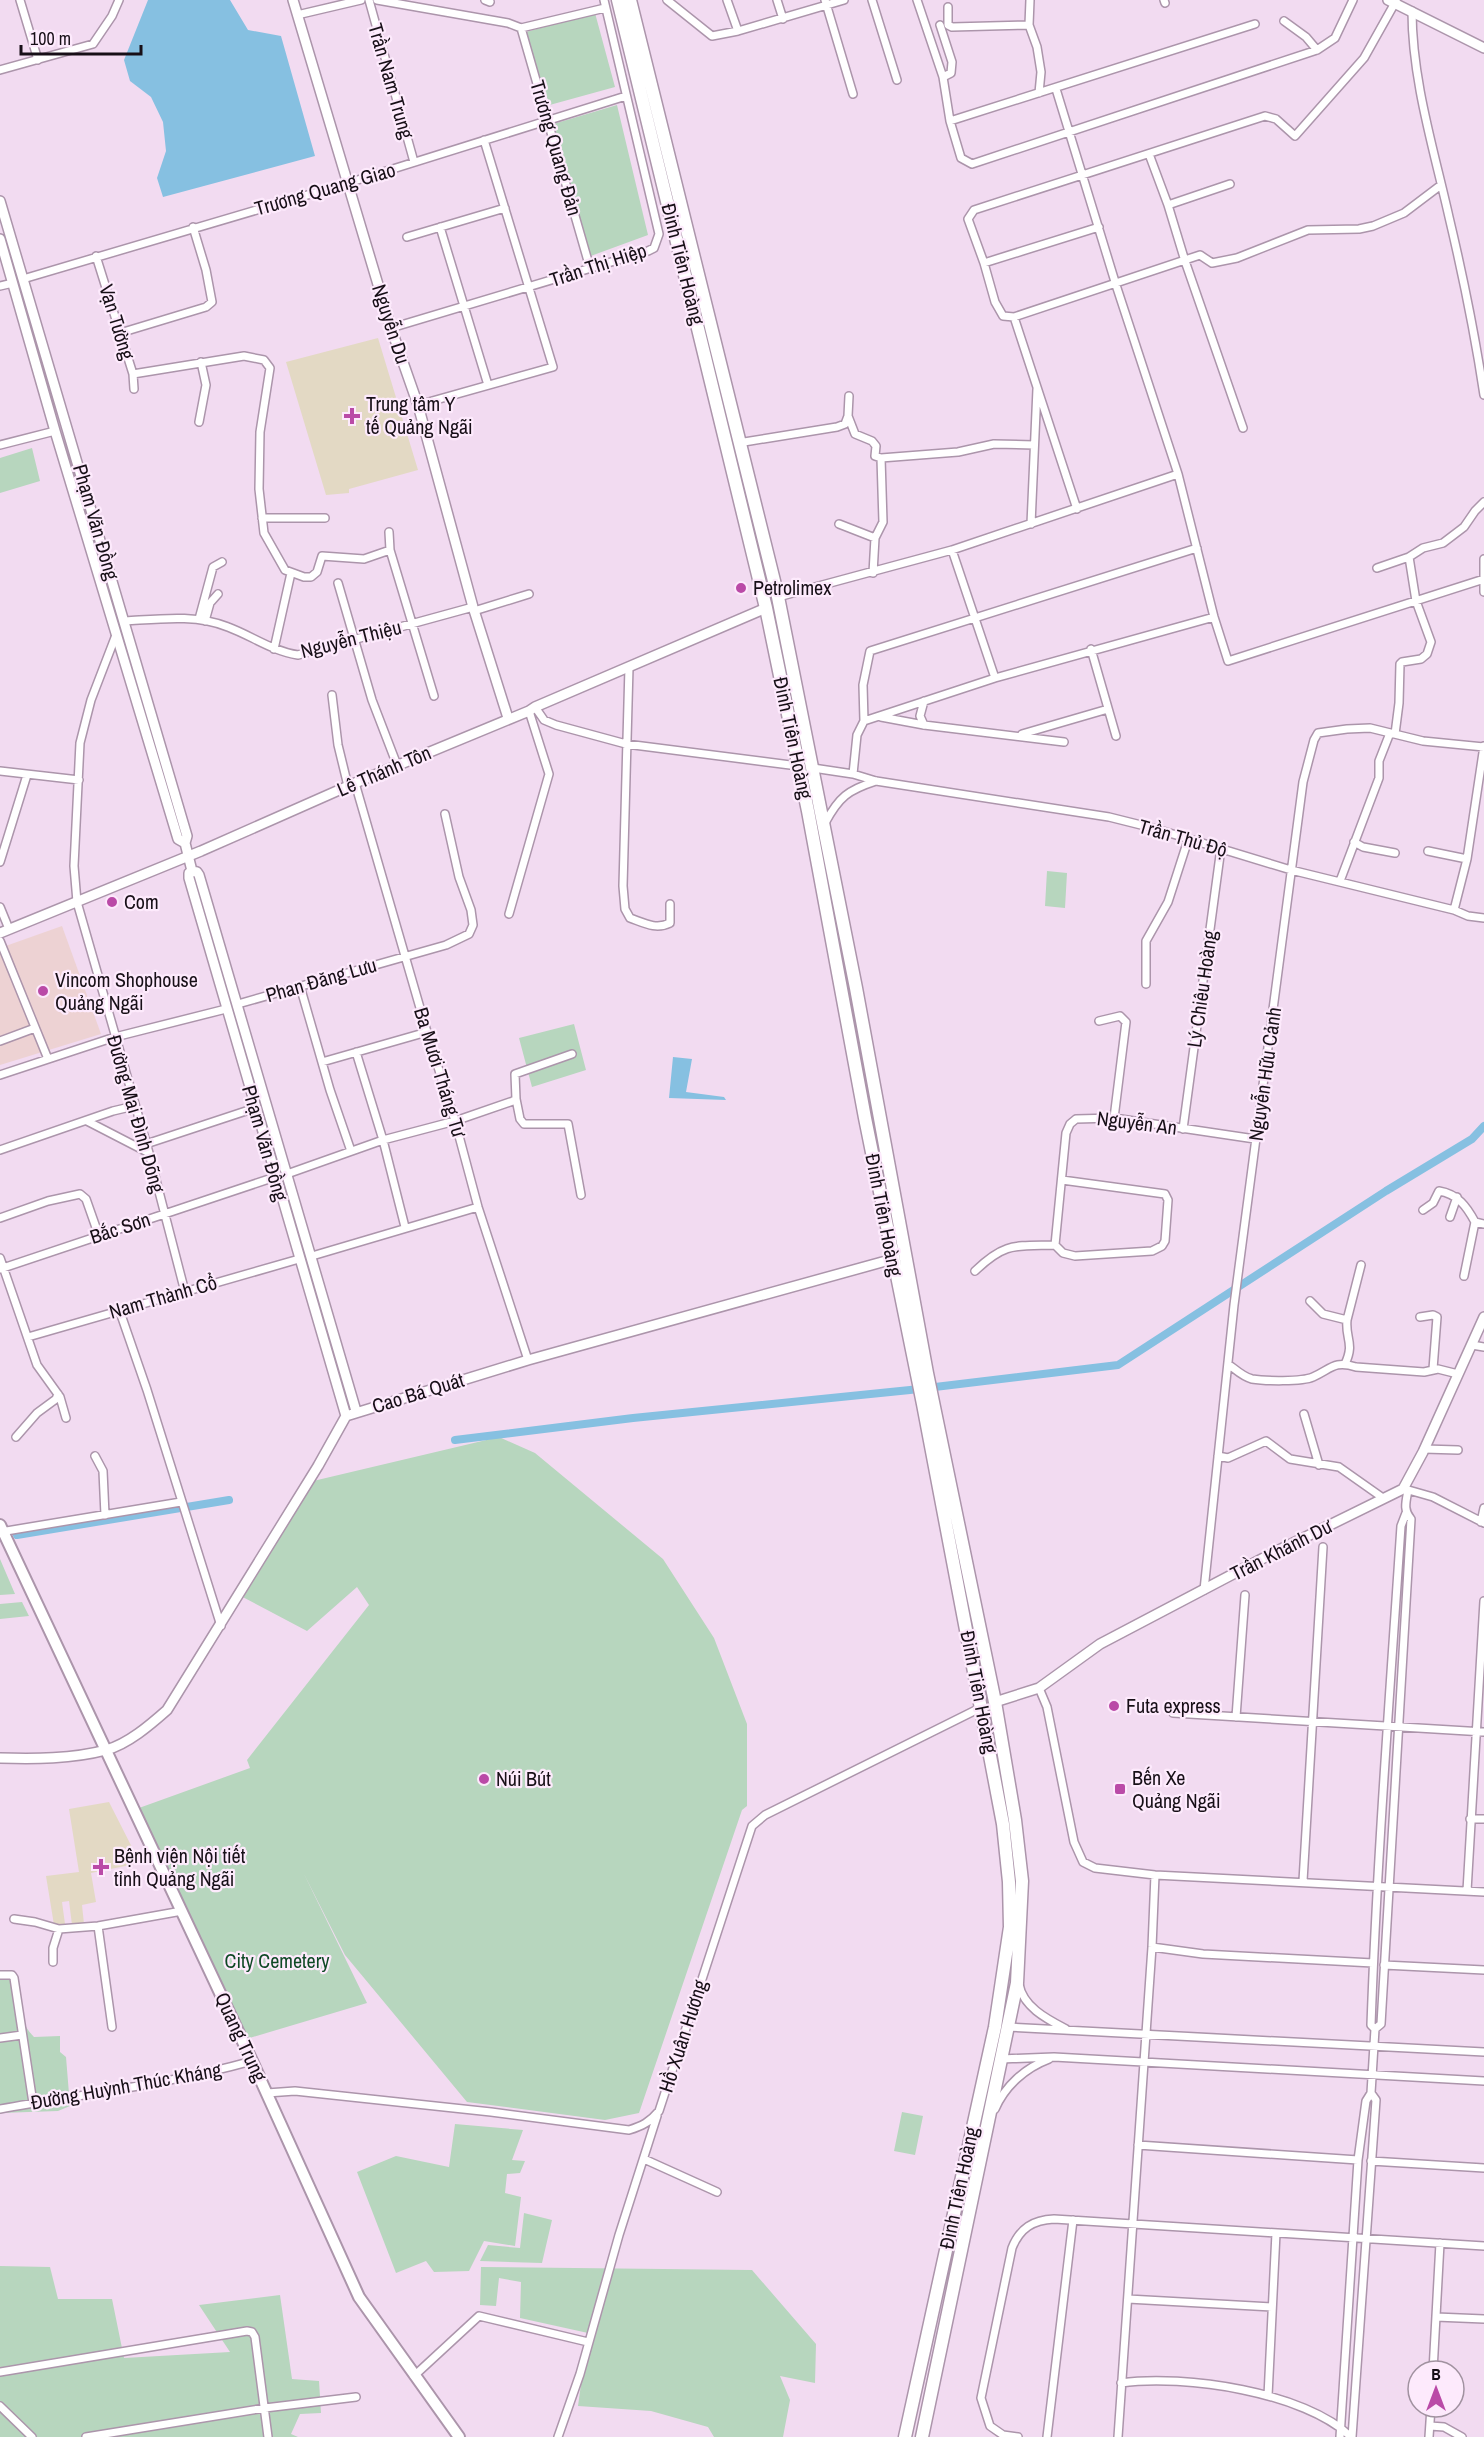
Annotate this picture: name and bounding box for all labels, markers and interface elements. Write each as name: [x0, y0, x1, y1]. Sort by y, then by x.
scale bar: [21, 18, 141, 56]
street label: Trần Nam Trung: [362, 20, 421, 142]
text: 100 m: [30, 26, 71, 51]
street label: Trương Quang Đản: [524, 77, 589, 219]
street label: Trương Quang Giao: [251, 156, 398, 222]
street label: Đinh Tiên Hoàng: [655, 200, 712, 327]
street label: Trần Thị Hiệp: [546, 236, 650, 293]
street label: Vạn Tường: [93, 281, 142, 363]
street label: Nguyễn Du: [366, 281, 417, 367]
place label: Trung tâm Y tế Quảng Ngãi: [366, 390, 473, 440]
marker: Trung tâm Y tế Quảng Ngãi: [343, 407, 361, 425]
street label: Phạm Văn Đồng: [67, 461, 126, 583]
place label: Petrolimex: [753, 574, 832, 601]
marker: Petrolimex: [734, 581, 748, 595]
street label: Nguyễn Thiệu: [298, 613, 404, 664]
street label: Đinh Tiên Hoàng: [767, 674, 820, 801]
street label: Lê Thánh Tôn: [333, 739, 435, 802]
street label: Trần Thủ Độ: [1136, 812, 1231, 863]
place label: Com: [124, 888, 159, 915]
marker: Com: [105, 895, 119, 909]
street label: Lý Chiêu Hoàng: [1180, 929, 1223, 1049]
street label: Phan Đăng Lưu: [262, 951, 379, 1008]
place label: Vincom Shophouse Quảng Ngãi: [55, 966, 198, 1016]
marker: Vincom Shophouse Quảng Ngãi: [36, 984, 50, 998]
street label: Ba Mươi Tháng Tư: [408, 1004, 473, 1141]
street label: Nguyễn Hữu Cảnh: [1242, 1005, 1287, 1143]
street label: Đường Mai Đình Dõng: [101, 1032, 172, 1196]
street label: Phạm Văn Đồng: [236, 1082, 295, 1204]
street label: Nguyễn An: [1096, 1104, 1179, 1141]
street label: Đinh Tiên Hoàng: [859, 1151, 910, 1278]
street label: Bắc Sơn: [86, 1205, 153, 1250]
street label: Nam Thành Cổ: [106, 1268, 220, 1325]
street label: Cao Bá Quát: [369, 1366, 468, 1419]
street label: Trần Khánh Dư: [1225, 1512, 1337, 1587]
street label: Đinh Tiên Hoàng: [954, 1628, 1005, 1755]
place label: Futa express: [1126, 1692, 1221, 1719]
marker: Futa express: [1107, 1699, 1121, 1713]
place label: Bến Xe Quảng Ngãi: [1132, 1764, 1220, 1814]
place label: Núi Bút: [496, 1765, 551, 1792]
marker: Núi Bút: [477, 1772, 491, 1786]
marker: Bến Xe Quảng Ngãi: [1113, 1782, 1127, 1796]
place label: Bệnh viện Nội tiết tỉnh Quảng Ngãi: [114, 1842, 246, 1892]
marker: Bệnh viện Nội tiết tỉnh Quảng Ngãi: [92, 1858, 110, 1876]
park label: City Cemetery: [225, 1947, 330, 1974]
street label: Hồ Xuân Hương: [652, 1976, 713, 2096]
street label: Quang Trung: [209, 1988, 274, 2086]
street label: Đường Huỳnh Thúc Kháng: [29, 2055, 223, 2116]
street label: Đinh Tiên Hoàng: [932, 2124, 985, 2251]
north arrow: [1406, 2359, 1466, 2419]
text: B: [1431, 2363, 1441, 2385]

